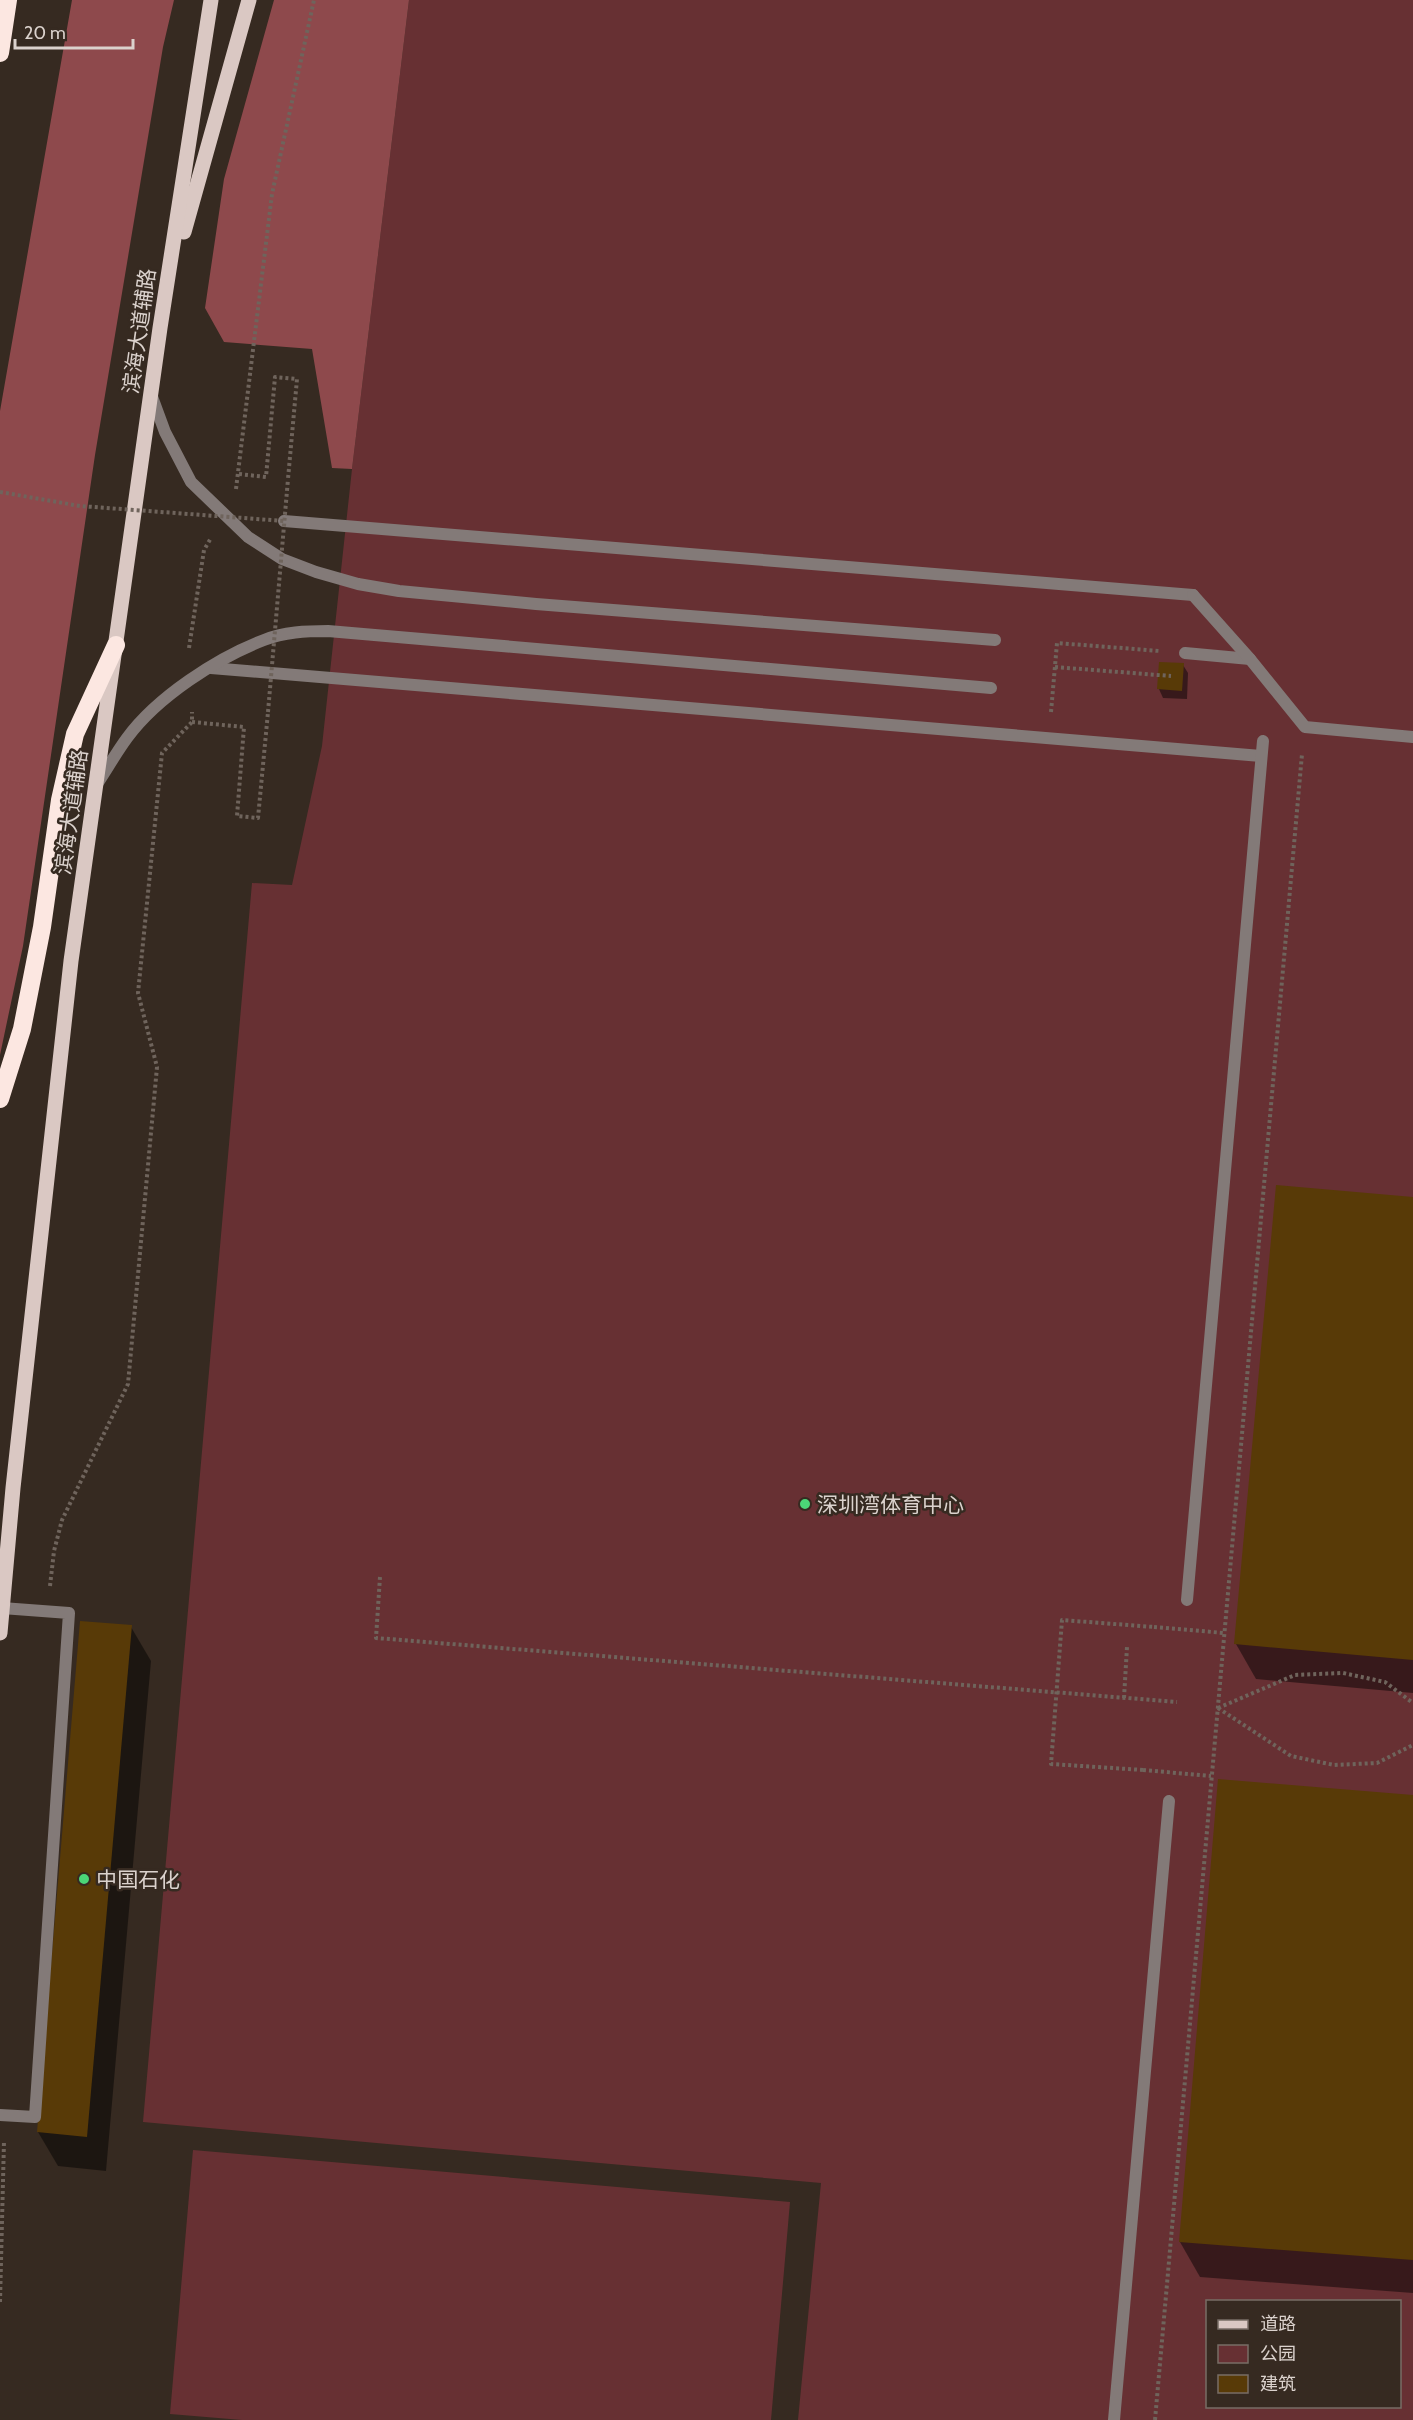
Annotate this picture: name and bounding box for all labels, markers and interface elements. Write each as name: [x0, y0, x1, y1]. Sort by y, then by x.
scale bar: [15, 12, 134, 50]
text: 20 m: [24, 22, 66, 44]
street label: 滨海大道辅路: [118, 267, 160, 395]
street label: 滨海大道辅路: [50, 748, 92, 876]
place label: 深圳湾体育中心: [817, 1492, 964, 1517]
marker: 深圳湾体育中心: [798, 1497, 812, 1511]
place label: 中国石化: [96, 1867, 180, 1892]
marker: 中国石化: [77, 1872, 91, 1886]
legend: [1206, 2300, 1401, 2408]
text: 道路: [1260, 2313, 1296, 2335]
text: 公园: [1260, 2343, 1296, 2365]
text: 建筑: [1260, 2373, 1296, 2395]

